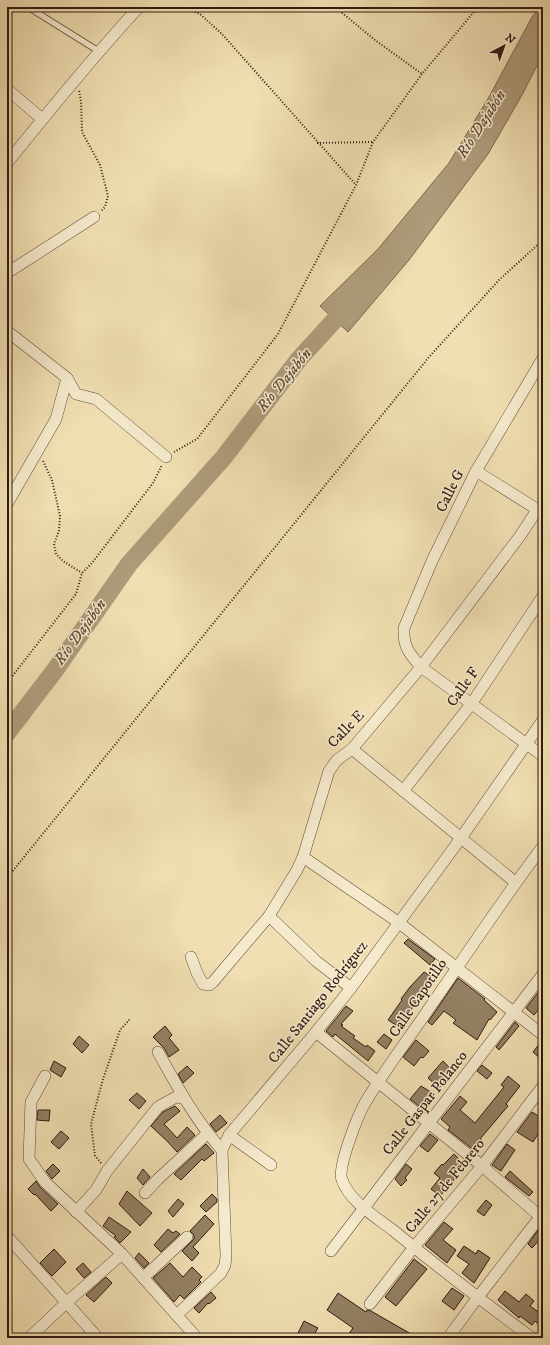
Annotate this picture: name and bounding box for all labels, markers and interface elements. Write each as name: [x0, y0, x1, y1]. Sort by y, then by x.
north arrow: [484, 26, 524, 66]
text: N: [502, 31, 518, 47]
water label: Río Dajabón: [451, 86, 510, 162]
water label: Río Dajabón: [251, 344, 316, 417]
street label: Calle G: [432, 466, 469, 515]
water label: Río Dajabón: [49, 595, 111, 670]
street label: Calle F: [443, 664, 483, 710]
street label: Calle E: [323, 706, 369, 752]
street label: Calle Santiago Rodríguez: [264, 936, 372, 1067]
street label: Calle Capotillo: [385, 955, 451, 1041]
street label: Calle Gaspar Polanco: [378, 1047, 472, 1159]
street label: Calle 27 de Febrero: [401, 1135, 489, 1237]

